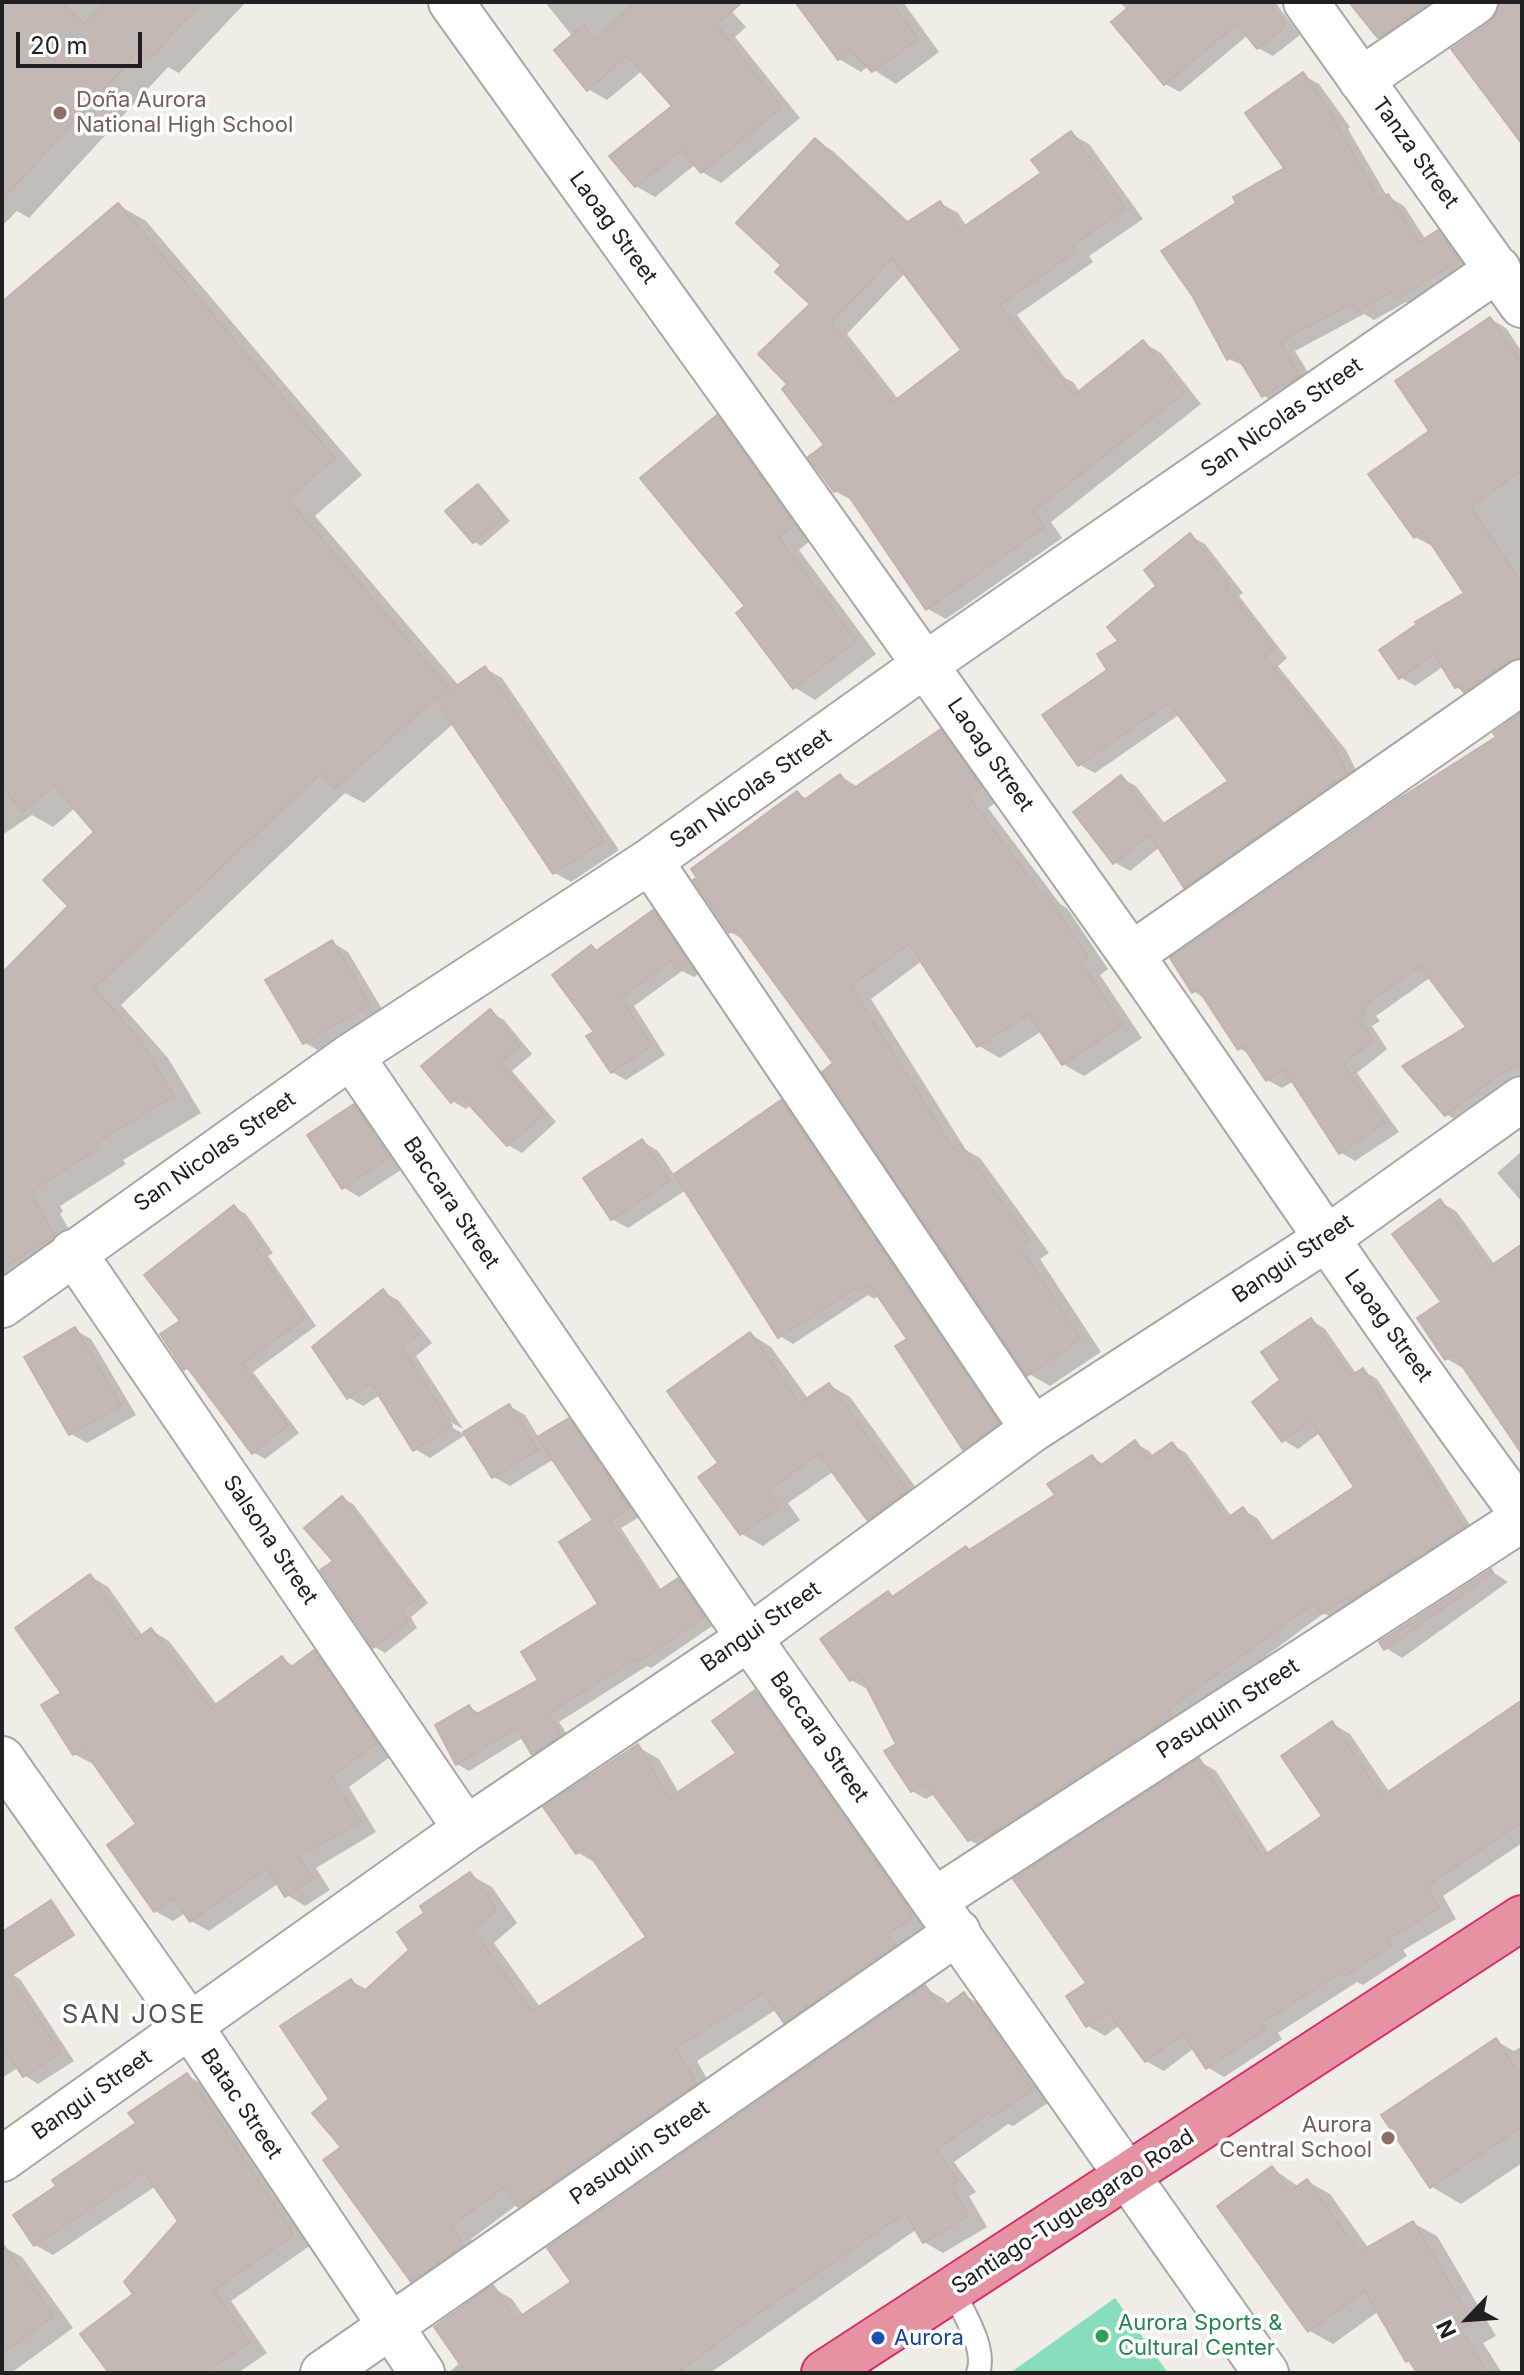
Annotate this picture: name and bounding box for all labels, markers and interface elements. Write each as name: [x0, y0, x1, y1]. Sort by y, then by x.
scale bar: [20, 16, 146, 66]
text: 20 m: [30, 31, 88, 60]
place label: Doña Aurora National High School: [76, 87, 293, 138]
street label: Tanza Street: [1366, 92, 1464, 214]
marker: Doña Aurora National High School: [51, 104, 69, 122]
street label: Laoag Street: [563, 167, 663, 289]
street label: San Nicolas Street: [1196, 352, 1368, 484]
street label: Laoag Street: [941, 693, 1039, 817]
street label: San Nicolas Street: [665, 723, 837, 855]
street label: San Nicolas Street: [129, 1086, 301, 1218]
street label: Baccara Street: [397, 1132, 505, 1274]
street label: Bangui Street: [1228, 1209, 1358, 1309]
street label: Laoag Street: [1338, 1265, 1438, 1387]
street label: Salsona Street: [217, 1470, 323, 1610]
street label: Bangui Street: [696, 1576, 826, 1678]
street label: Pasuquin Street: [1152, 1653, 1304, 1765]
street label: Baccara Street: [764, 1667, 874, 1807]
district label: SAN JOSE: [62, 1999, 206, 2031]
street label: Bangui Street: [27, 2044, 157, 2146]
street label: Batac Street: [194, 2044, 288, 2164]
street label: Pasuquin Street: [565, 2095, 715, 2211]
place label: Aurora Central School: [1219, 2112, 1372, 2164]
street label: Santiago-Tuguegarao Road: [947, 2124, 1199, 2300]
marker: Aurora Central School: [1379, 2129, 1397, 2147]
north arrow: [1428, 2279, 1508, 2359]
place label: Aurora Sports & Cultural Center: [1118, 2310, 1282, 2362]
text: N: [1431, 2316, 1462, 2342]
place label: Aurora: [894, 2325, 964, 2351]
marker: Aurora Sports & Cultural Center: [1093, 2327, 1111, 2345]
marker: Aurora: [869, 2329, 887, 2347]

